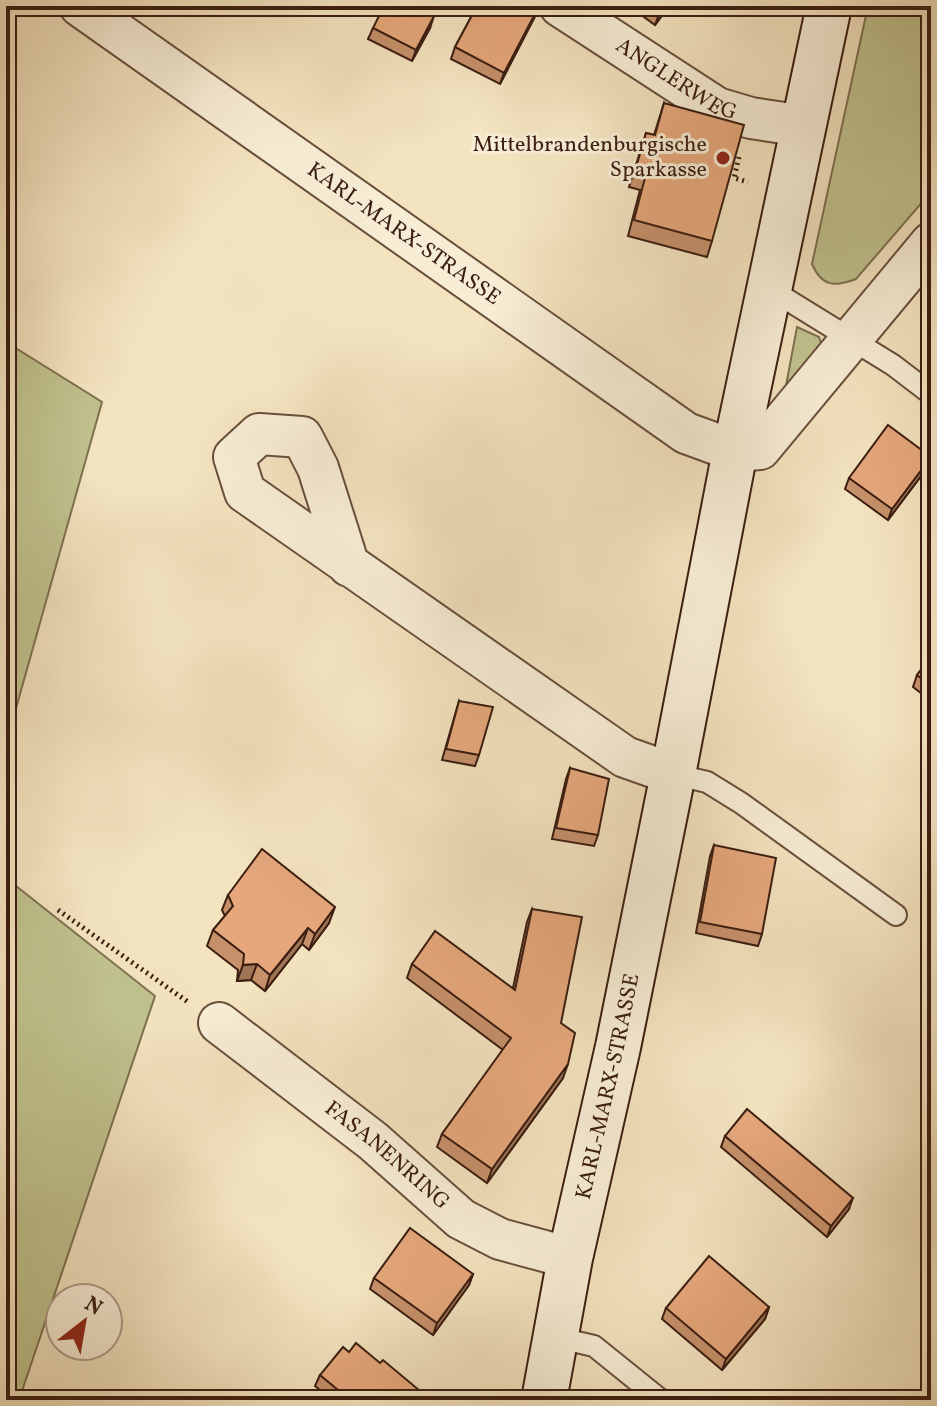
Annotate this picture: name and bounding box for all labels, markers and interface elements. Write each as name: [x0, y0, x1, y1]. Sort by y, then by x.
street label: ANGLERWEG: [609, 30, 741, 129]
place label: Mittelbrandenburgische Sparkasse: [473, 130, 707, 186]
marker: Mittelbrandenburgische Sparkasse: [714, 149, 732, 167]
street label: KARL-MARX-STRASSE: [301, 155, 507, 313]
street label: KARL-MARX-STRASSE: [568, 971, 648, 1203]
street label: FASANENRING: [318, 1094, 456, 1217]
north arrow: [44, 1282, 124, 1362]
text: N: [78, 1290, 108, 1324]

